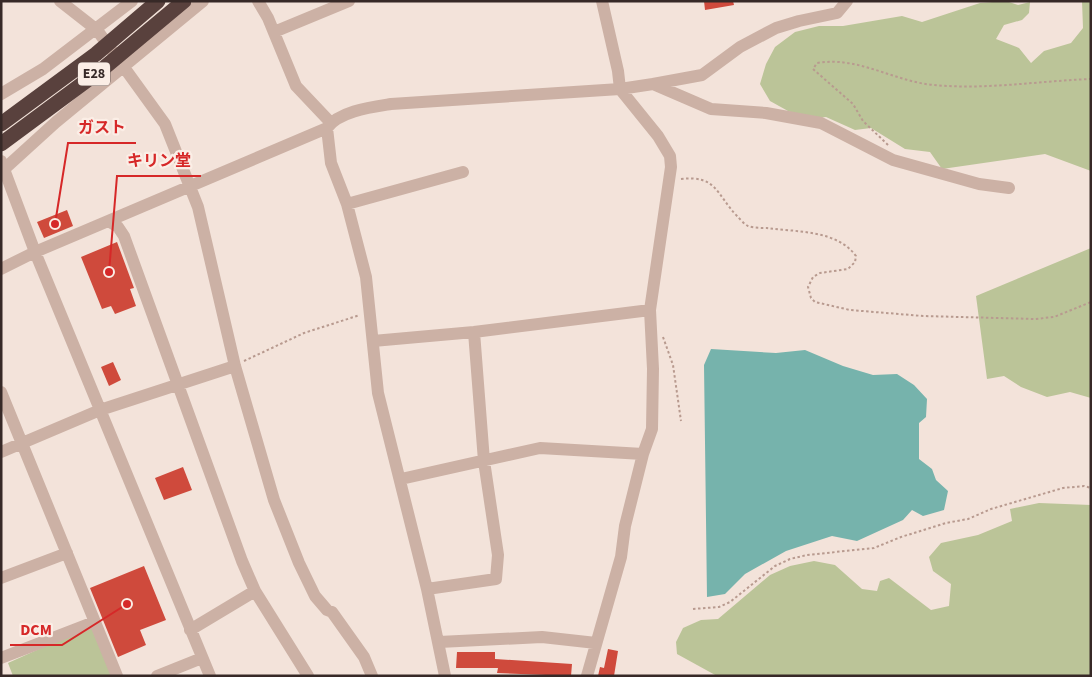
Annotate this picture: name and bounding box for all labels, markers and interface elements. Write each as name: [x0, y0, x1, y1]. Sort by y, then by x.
road number: E28: [78, 62, 110, 86]
callout: ガスト: [68, 112, 136, 143]
text: ガスト: [78, 117, 126, 139]
callout: キリン堂: [117, 145, 201, 176]
text: キリン堂: [127, 150, 191, 172]
callout: DCM: [10, 614, 62, 645]
text: DCM: [20, 619, 52, 641]

